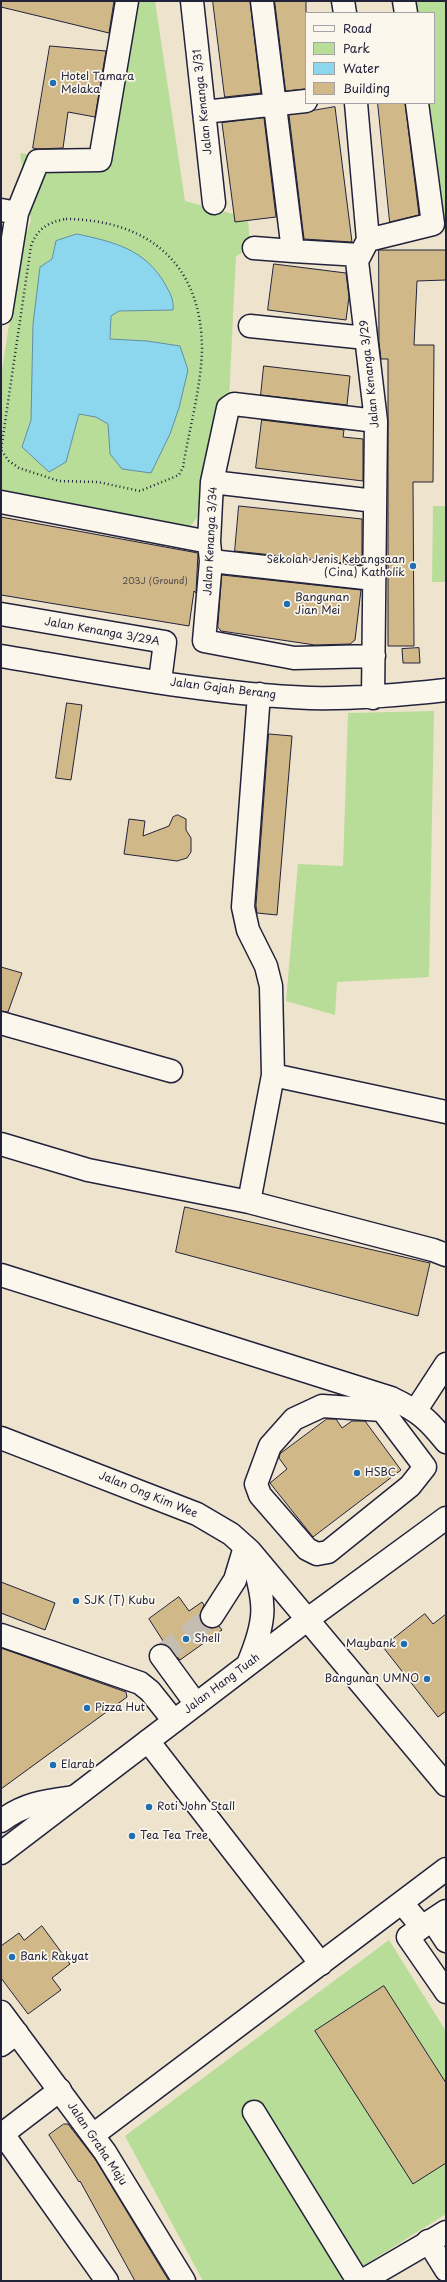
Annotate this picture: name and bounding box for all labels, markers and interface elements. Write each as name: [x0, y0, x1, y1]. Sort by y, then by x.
legend: [305, 12, 435, 104]
text: Road: [343, 19, 372, 37]
text: Park: [343, 39, 370, 57]
street label: Jalan Kenanga 3/31: [191, 49, 215, 155]
text: Water: [343, 59, 379, 77]
place label: Hotel Tamara Melaka: [61, 70, 134, 96]
marker: Hotel Tamara Melaka: [48, 78, 58, 88]
text: Building: [343, 79, 390, 97]
street label: Jalan Kenanga 3/29: [358, 319, 382, 429]
street label: Jalan Kenanga 3/34: [202, 486, 220, 596]
place label: Sekolah Jenis Kebangsaan (Cina) Katholik: [267, 553, 405, 579]
marker: Sekolah Jenis Kebangsaan (Cina) Katholik: [408, 561, 418, 571]
house number: 203J (Ground): [122, 577, 188, 587]
place label: Bangunan Jian Mei: [295, 591, 349, 617]
marker: Bangunan Jian Mei: [282, 599, 292, 609]
street label: Jalan Kenanga 3/29A: [43, 615, 161, 649]
street label: Jalan Gajah Berang: [169, 676, 277, 702]
place label: HSBC: [365, 1466, 396, 1480]
marker: HSBC: [352, 1468, 362, 1478]
street label: Jalan Ong Kim Wee: [97, 1469, 199, 1521]
place label: SJK (T) Kubu: [84, 1594, 155, 1608]
marker: SJK (T) Kubu: [71, 1596, 81, 1606]
place label: Shell: [194, 1632, 220, 1646]
marker: Shell: [181, 1634, 191, 1644]
place label: Maybank: [346, 1637, 396, 1651]
marker: Maybank: [399, 1639, 409, 1649]
street label: Jalan Hang Tuah: [181, 1651, 263, 1717]
place label: Bangunan UMNO: [325, 1672, 419, 1686]
marker: Bangunan UMNO: [422, 1674, 432, 1684]
place label: Pizza Hut: [95, 1701, 145, 1715]
marker: Pizza Hut: [82, 1703, 92, 1713]
place label: Elarab: [61, 1758, 95, 1772]
marker: Elarab: [48, 1760, 58, 1770]
place label: Roti John Stall: [157, 1800, 235, 1814]
marker: Roti John Stall: [144, 1802, 154, 1812]
place label: Tea Tea Tree: [140, 1829, 208, 1843]
marker: Tea Tea Tree: [127, 1831, 137, 1841]
place label: Bank Rakyat: [20, 1950, 89, 1964]
marker: Bank Rakyat: [7, 1952, 17, 1962]
street label: Jalan Graha Maju: [64, 2100, 130, 2188]

